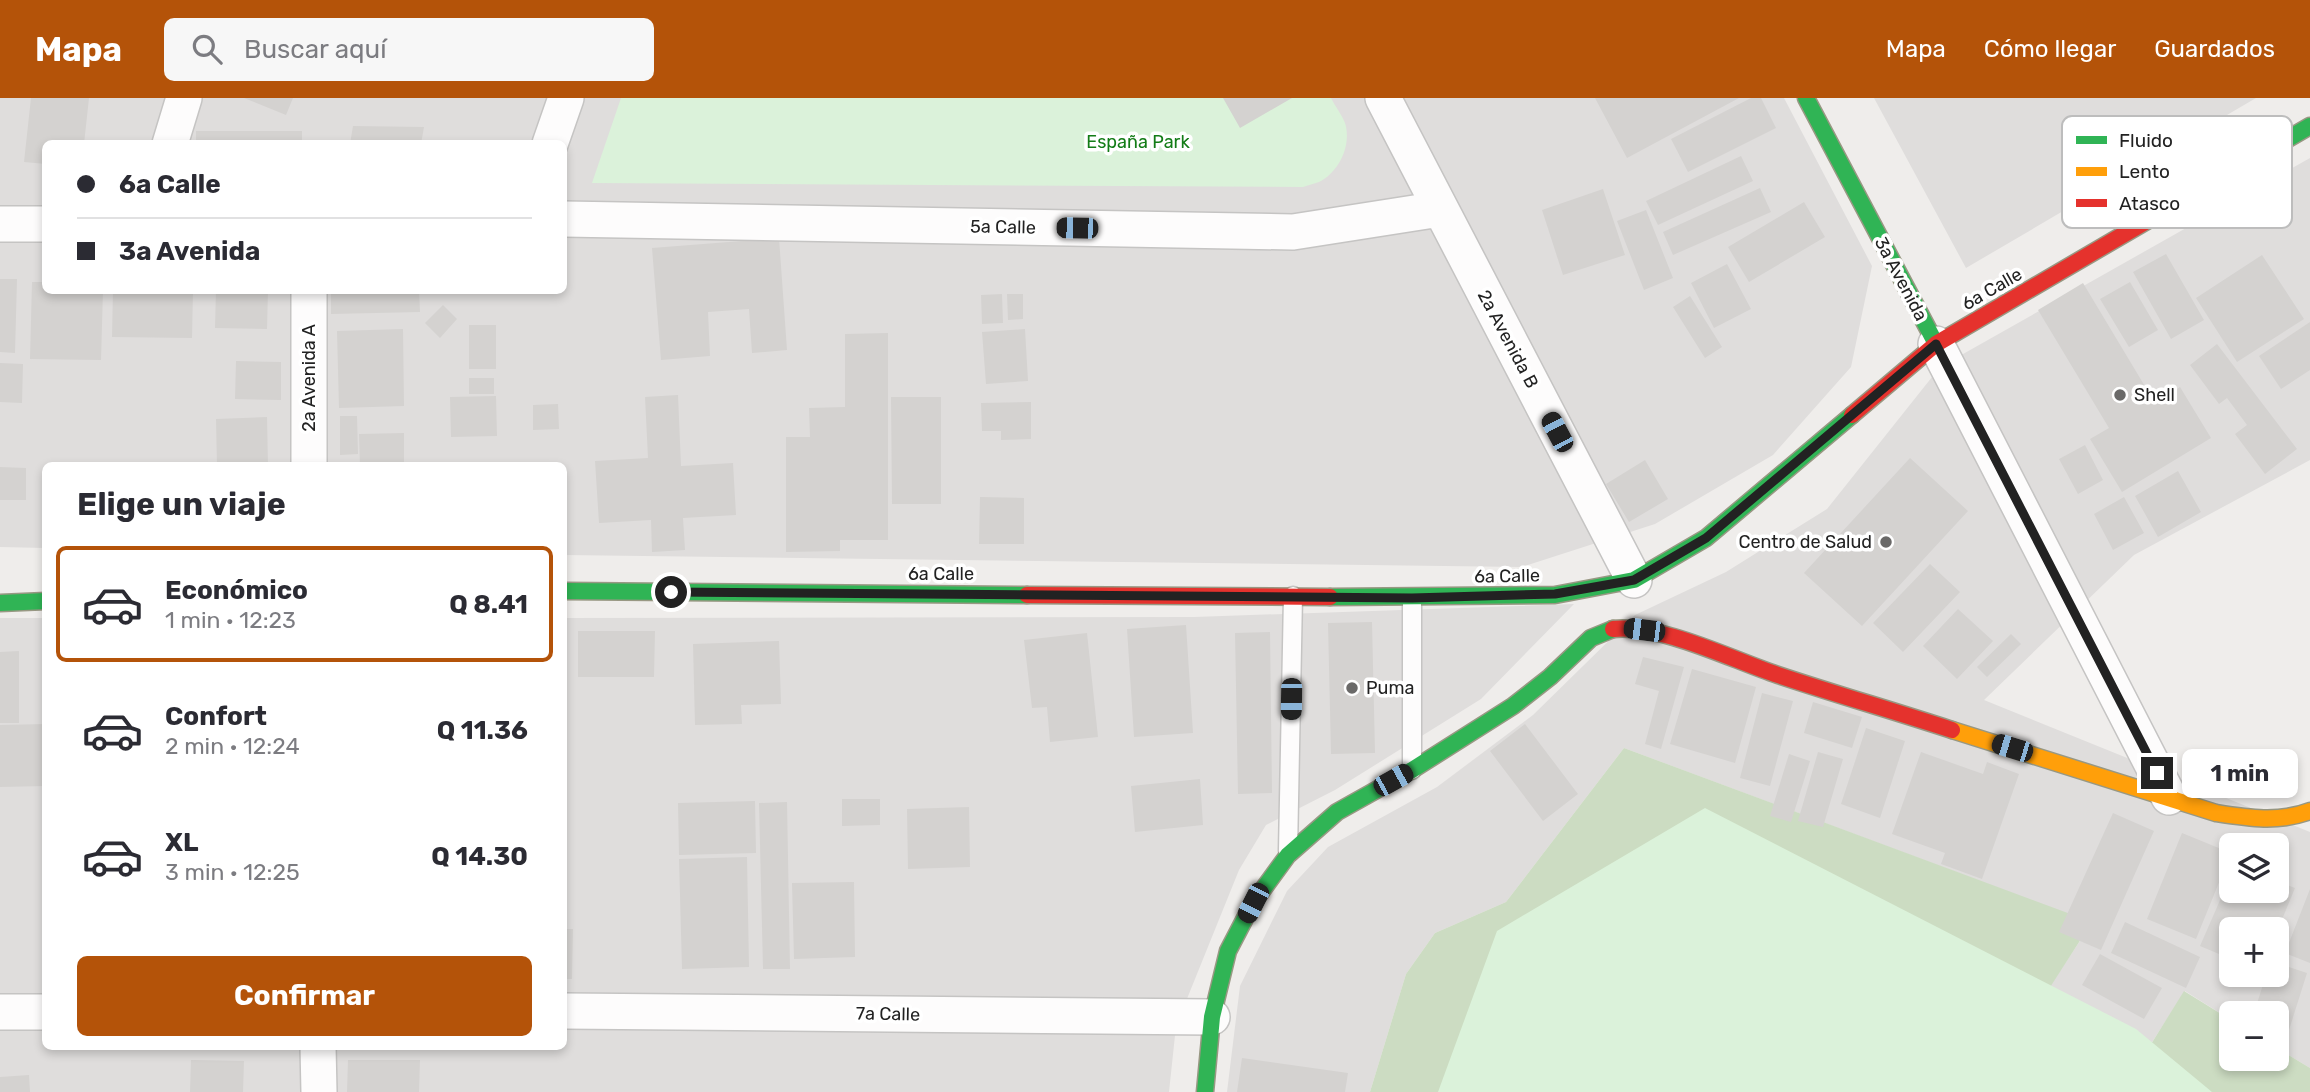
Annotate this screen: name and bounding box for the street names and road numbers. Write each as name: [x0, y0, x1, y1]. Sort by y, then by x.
street label: 5a Calle: [970, 215, 1036, 239]
street label: 3a Avenida: [1870, 233, 1932, 325]
street label: 6a Calle: [1958, 263, 2026, 315]
street label: 2a Avenida B: [1473, 286, 1543, 392]
street label: 2a Avenida A: [298, 324, 320, 432]
street label: 6a Calle: [908, 563, 974, 585]
street label: 6a Calle: [1474, 564, 1540, 588]
street label: 7a Calle: [856, 1002, 920, 1026]

